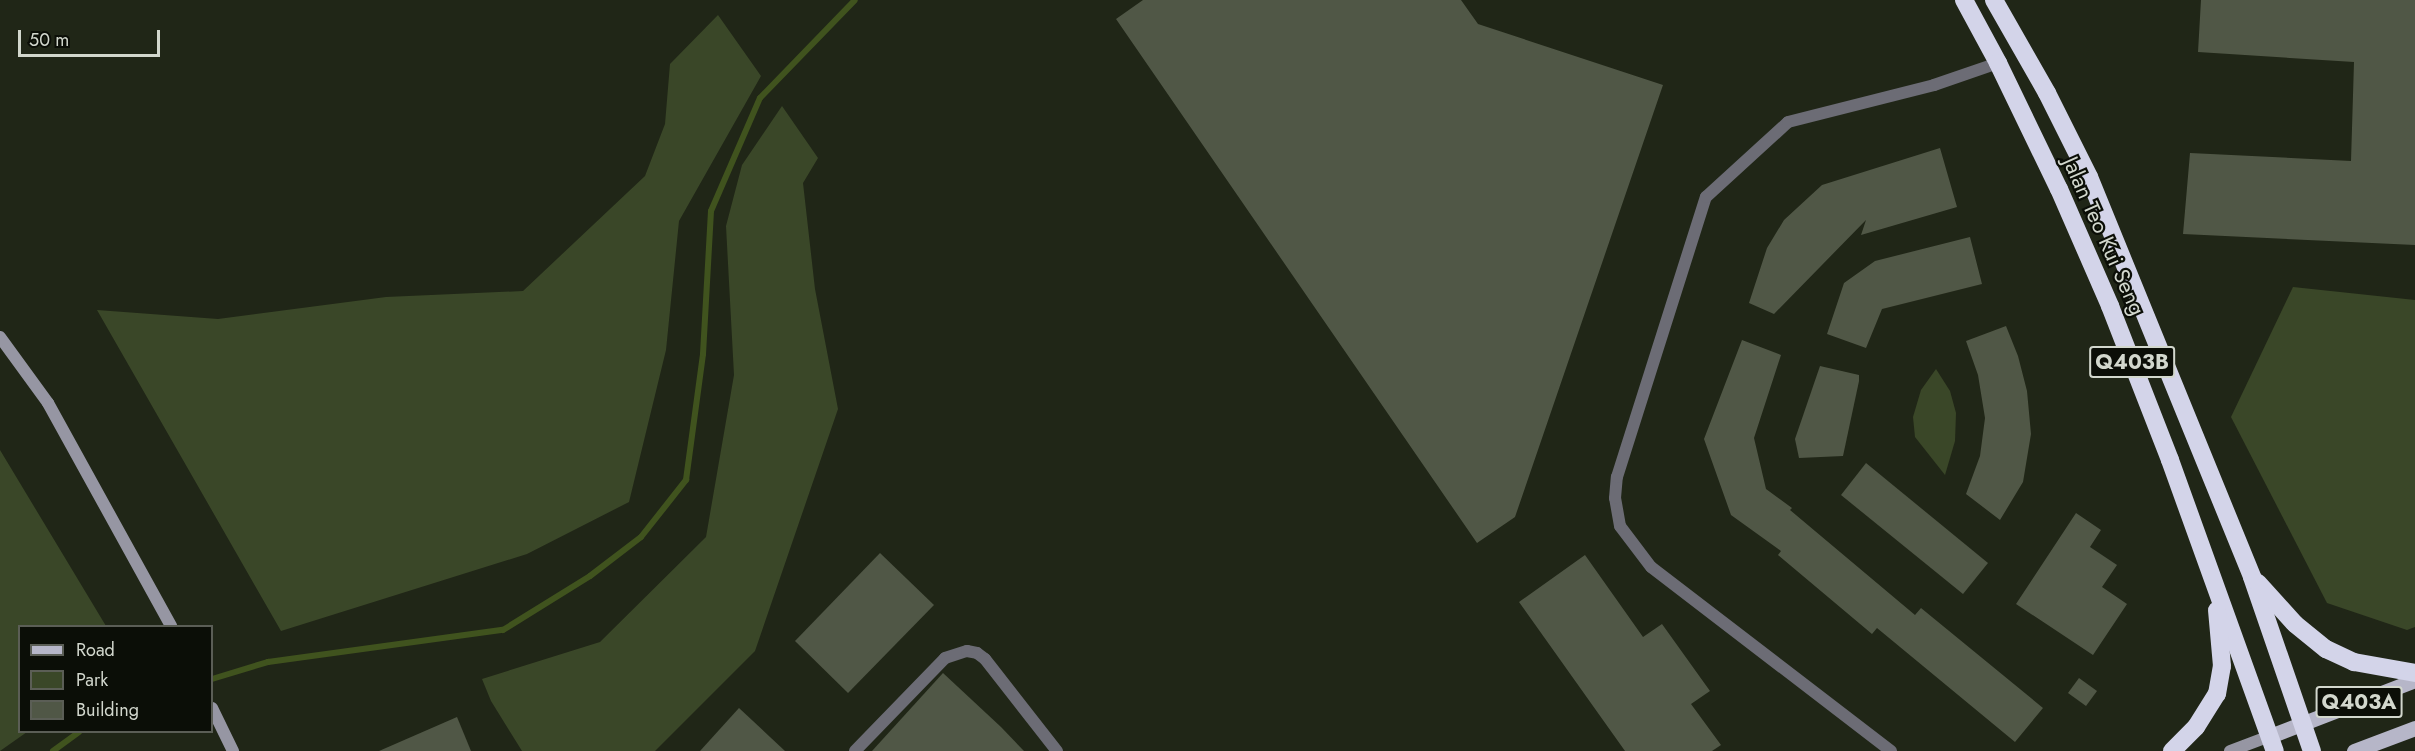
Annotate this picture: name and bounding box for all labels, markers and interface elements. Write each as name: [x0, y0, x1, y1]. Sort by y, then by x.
scale bar: [21, 18, 164, 56]
text: 50 m: [29, 27, 69, 53]
street label: Jalan Teo Kui Seng: [2057, 153, 2151, 319]
road number: Q403B: [2088, 344, 2176, 380]
legend: [18, 625, 213, 733]
text: Road: [76, 637, 115, 663]
text: Park: [76, 667, 108, 693]
road number: Q403A: [2316, 684, 2402, 720]
text: Building: [76, 697, 139, 723]

